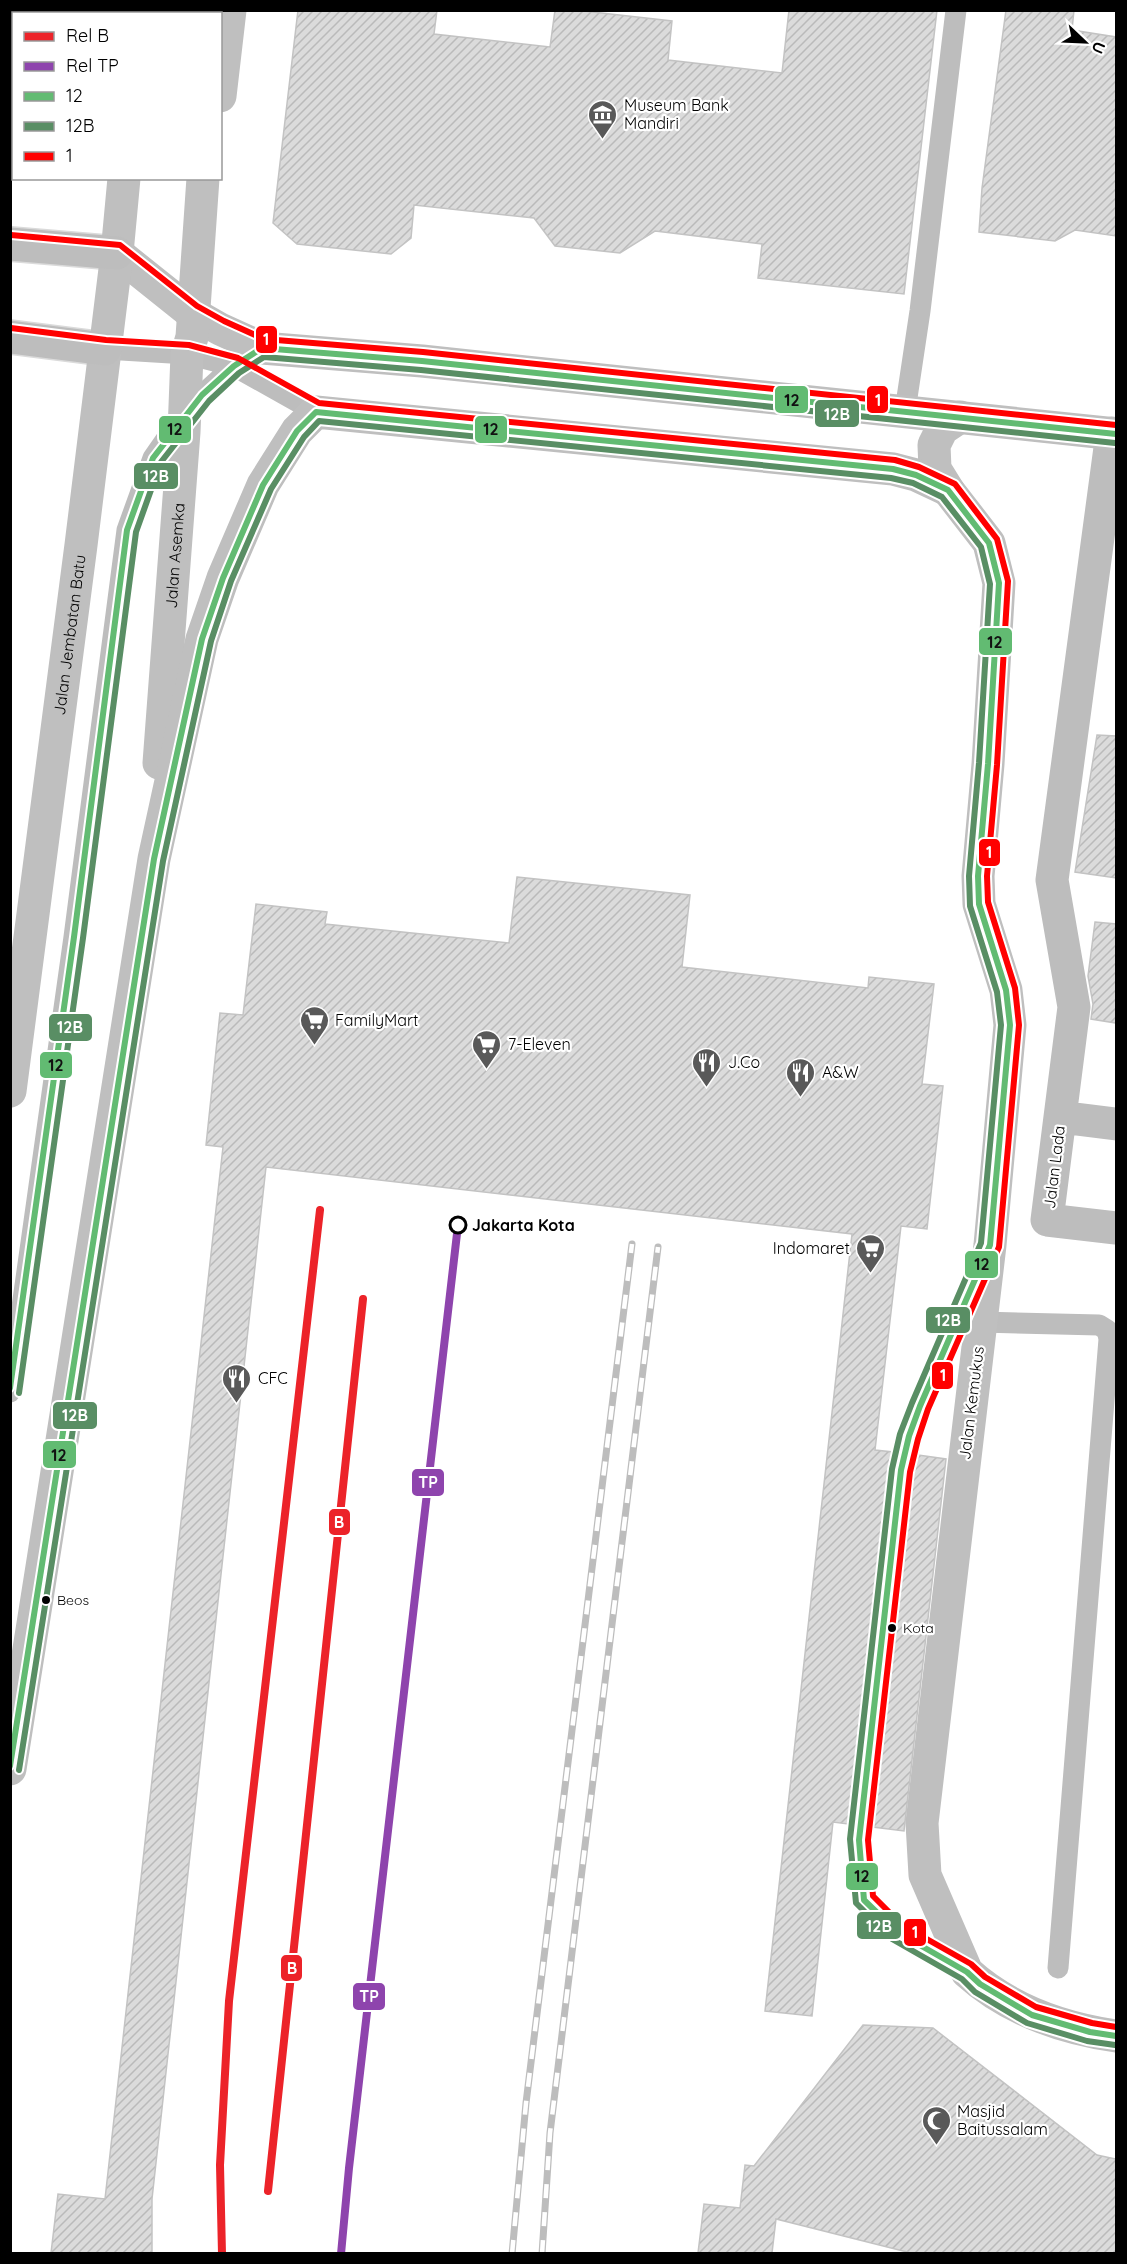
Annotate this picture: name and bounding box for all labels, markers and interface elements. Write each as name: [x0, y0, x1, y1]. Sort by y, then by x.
legend: [12, 12, 222, 180]
north arrow: [1055, 12, 1115, 72]
text: Rel B: [66, 24, 109, 47]
text: U: [1087, 39, 1110, 57]
text: Rel TP: [66, 54, 119, 77]
text: 12: [66, 84, 83, 107]
place label: Museum Bank Mandiri: [624, 95, 729, 133]
museum icon: Museum Bank Mandiri: [587, 98, 619, 140]
text: 12B: [66, 114, 94, 137]
text: 1: [66, 144, 73, 167]
line badge: 1: [255, 325, 278, 354]
text: 1: [263, 329, 269, 349]
line badge: 12: [774, 385, 809, 414]
line badge: 1: [866, 385, 889, 414]
text: 12: [784, 390, 800, 410]
text: 1: [875, 390, 881, 410]
line badge: 12B: [814, 399, 860, 428]
text: 12B: [824, 404, 850, 424]
line badge: 12: [158, 415, 192, 444]
line badge: 12: [474, 415, 508, 444]
text: 12: [167, 419, 183, 439]
text: 12: [483, 419, 499, 439]
line badge: 12B: [133, 462, 179, 490]
text: 12B: [143, 466, 169, 486]
street label: Jalan Asemka: [161, 502, 189, 609]
street label: Jalan Jembatan Batu: [49, 553, 90, 716]
line badge: 12: [978, 627, 1013, 656]
text: 12: [987, 632, 1003, 652]
line badge: 1: [978, 838, 1001, 867]
text: 1: [986, 842, 992, 862]
supermarket icon: FamilyMart: [298, 1004, 330, 1046]
place label: FamilyMart: [335, 1010, 419, 1030]
line badge: 12B: [48, 1013, 93, 1042]
text: 12B: [57, 1017, 83, 1037]
supermarket icon: 7-Eleven: [471, 1028, 503, 1070]
place label: 7-Eleven: [508, 1034, 571, 1054]
restaurant icon: J.Co: [691, 1046, 723, 1088]
line badge: 12: [39, 1051, 73, 1079]
place label: J.Co: [728, 1052, 760, 1072]
text: 12: [48, 1055, 64, 1075]
restaurant icon: A&W: [785, 1056, 817, 1098]
place label: A&W: [822, 1062, 859, 1082]
street label: Jalan Lada: [1039, 1124, 1069, 1210]
place label: Jakarta Kota: [472, 1215, 575, 1235]
marker: Jakarta Kota: [449, 1216, 467, 1234]
supermarket icon: Indomaret: [855, 1232, 887, 1274]
place label: Indomaret: [773, 1238, 850, 1258]
line badge: 12: [964, 1250, 999, 1279]
text: 12: [974, 1254, 990, 1274]
line badge: 12B: [925, 1306, 971, 1334]
text: 12B: [935, 1310, 961, 1330]
street label: Jalan Kemukus: [954, 1345, 988, 1461]
line badge: 1: [931, 1361, 954, 1390]
restaurant icon: CFC: [221, 1362, 253, 1404]
text: 1: [940, 1365, 946, 1385]
place label: CFC: [258, 1368, 288, 1388]
line badge: 12B: [52, 1401, 98, 1430]
text: 12B: [62, 1405, 88, 1425]
line badge: 12: [42, 1440, 77, 1469]
text: 12: [51, 1445, 67, 1465]
line badge: TP: [411, 1468, 445, 1497]
text: TP: [418, 1472, 438, 1492]
line badge: B: [328, 1508, 351, 1536]
text: B: [334, 1512, 344, 1532]
place label: Beos: [57, 1591, 89, 1609]
marker: Beos: [40, 1594, 52, 1606]
place label: Kota: [903, 1619, 934, 1637]
marker: Kota: [886, 1622, 898, 1634]
line badge: 12: [845, 1862, 879, 1891]
text: 12: [854, 1866, 870, 1886]
line badge: 12B: [856, 1911, 902, 1940]
text: 12B: [866, 1916, 892, 1936]
line badge: 1: [903, 1918, 927, 1947]
text: 1: [912, 1922, 918, 1942]
line badge: B: [280, 1954, 303, 1982]
text: B: [287, 1958, 297, 1978]
line badge: TP: [352, 1982, 386, 2011]
text: TP: [359, 1986, 379, 2006]
place label: Masjid Baitussalam: [957, 2101, 1048, 2139]
mosque icon: Masjid Baitussalam: [920, 2104, 952, 2146]

